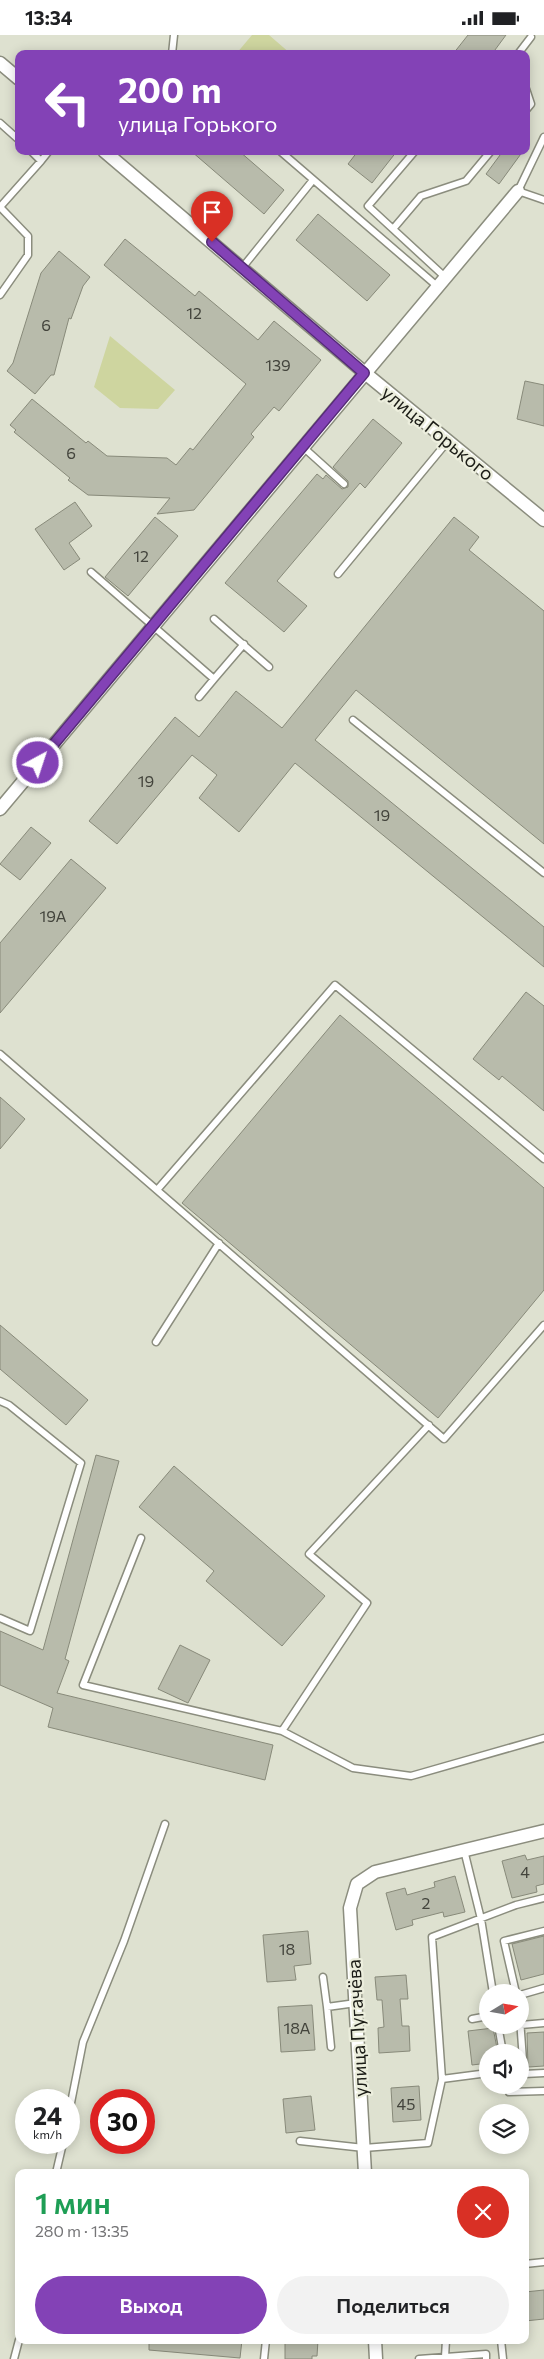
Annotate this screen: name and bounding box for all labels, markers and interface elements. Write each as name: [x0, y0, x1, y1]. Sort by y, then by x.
text: 13:34: [25, 6, 72, 29]
text: 200 m: [118, 67, 221, 110]
icon: left: [35, 70, 100, 135]
text: улица Горького: [118, 110, 277, 137]
pin: [191, 191, 233, 242]
icon: arrive: [198, 198, 226, 226]
house number: 12: [186, 303, 202, 322]
house number: 6: [41, 315, 51, 334]
house number: 139: [265, 355, 291, 374]
street label: улица Горького: [378, 380, 499, 485]
house number: 6: [66, 443, 76, 462]
house number: 12: [133, 546, 149, 565]
position arrow: [11, 736, 63, 788]
house number: 19: [138, 771, 154, 790]
house number: 19: [374, 805, 390, 824]
house number: 19А: [39, 906, 67, 925]
house number: 4: [520, 1862, 530, 1881]
house number: 2: [422, 1893, 431, 1912]
house number: 18: [279, 1939, 295, 1958]
street label: улица Пугачёва: [341, 1959, 372, 2097]
north arrow: [479, 1984, 529, 2034]
map controls: [479, 1984, 529, 2154]
house number: 18А: [283, 2018, 311, 2037]
button: sound: [479, 2044, 529, 2094]
speed limit sign: 30: [90, 2089, 155, 2154]
house number: 45: [397, 2094, 415, 2113]
text: 24: [33, 2100, 62, 2130]
button: layers: [479, 2104, 529, 2154]
text: km/h: [33, 2127, 62, 2141]
text: 1 мин: [35, 2183, 111, 2220]
button: close: [457, 2186, 509, 2238]
text: 280 m · 13:35: [35, 2221, 129, 2240]
button: Выход: [35, 2276, 267, 2334]
button: Поделиться: [277, 2276, 509, 2334]

